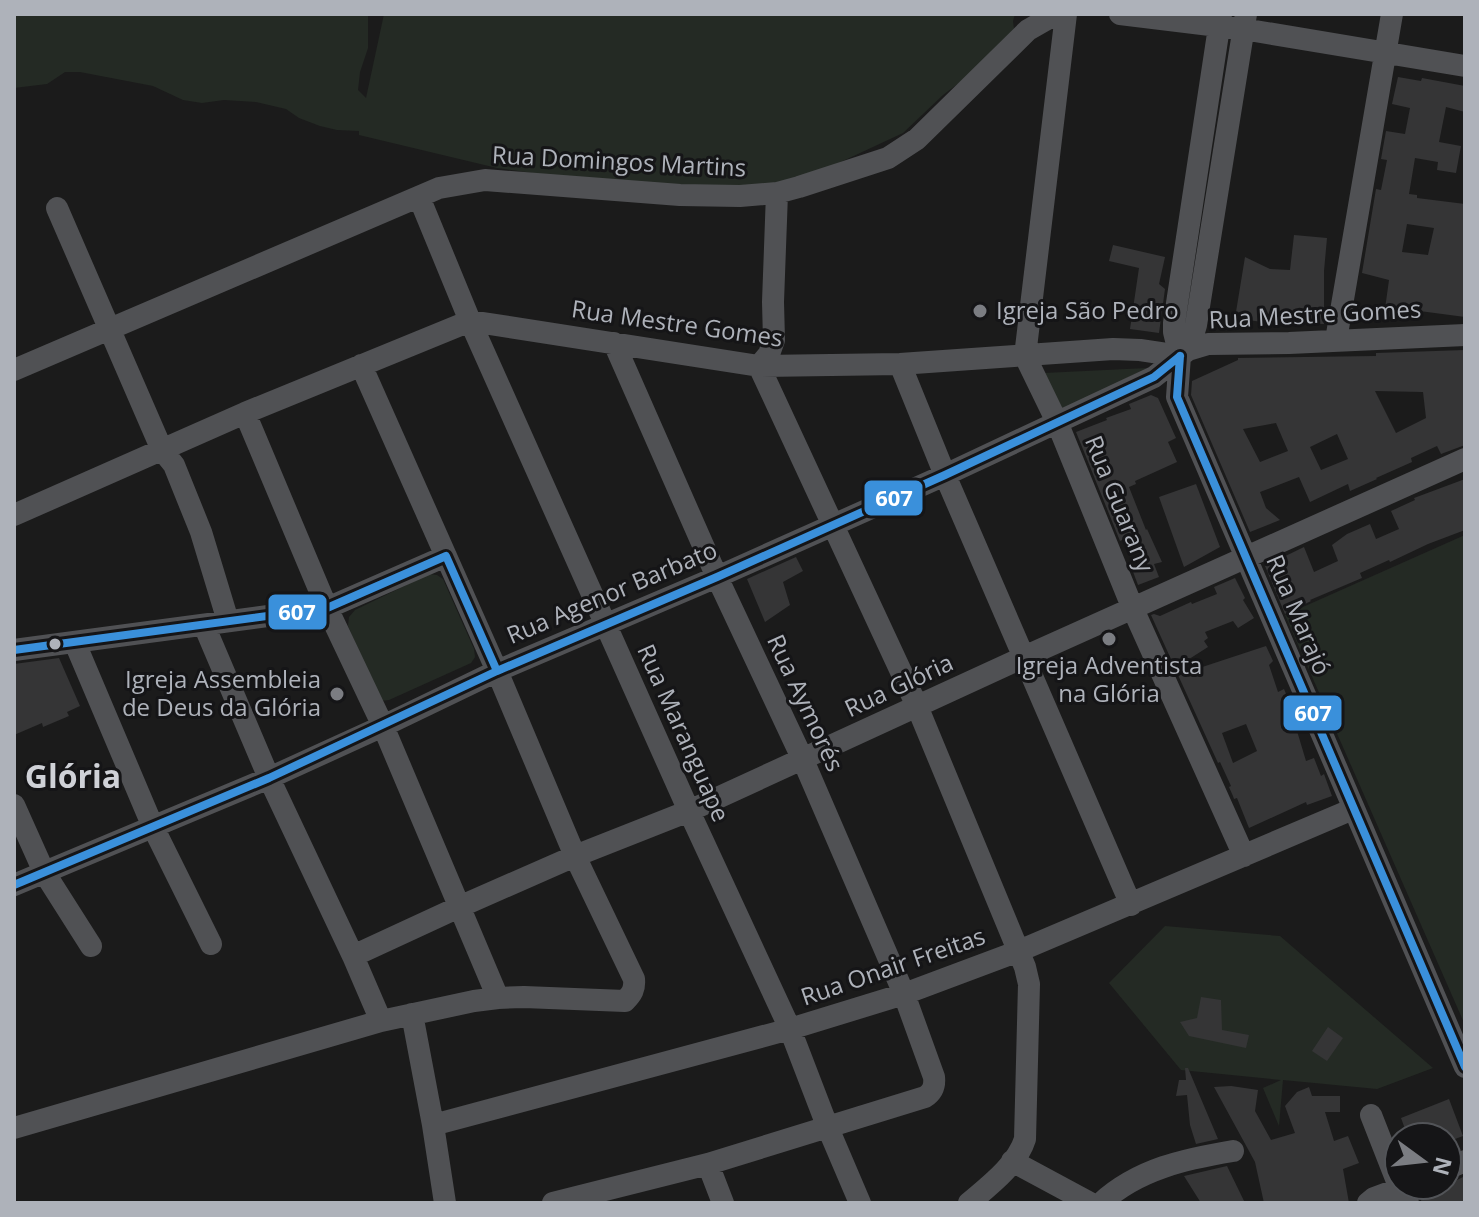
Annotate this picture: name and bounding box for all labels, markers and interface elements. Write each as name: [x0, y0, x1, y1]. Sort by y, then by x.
street label: Rua Domingos Martins: [491, 137, 747, 184]
street label: Rua Mestre Gomes: [570, 291, 785, 354]
street label: Rua Mestre Gomes: [1208, 291, 1422, 336]
place label: Igreja São Pedro: [996, 293, 1179, 326]
marker: Igreja São Pedro: [971, 302, 989, 320]
street label: Rua Guarany: [1078, 430, 1163, 578]
line badge: 607: [863, 479, 924, 517]
text: 607: [875, 482, 913, 512]
street label: Rua Agenor Barbato: [501, 532, 722, 651]
street label: Rua Marajó: [1259, 549, 1340, 680]
line badge: 607: [267, 593, 328, 631]
text: 607: [278, 596, 316, 626]
street label: Rua Aymorés: [760, 628, 853, 776]
marker: Igreja Adventista na Glória: [1100, 630, 1118, 648]
unlabelled marker: [47, 636, 63, 652]
street label: Rua Maranguape: [630, 638, 738, 826]
street label: Rua Glória: [839, 645, 958, 724]
place label: Igreja Adventista na Glória: [1016, 648, 1202, 709]
place label: Igreja Assembleia de Deus da Glória: [122, 662, 321, 723]
marker: Igreja Assembleia de Deus da Glória: [328, 685, 346, 703]
line badge: 607: [1282, 694, 1343, 732]
text: 607: [1294, 697, 1332, 727]
district label: Glória: [25, 754, 121, 797]
street label: Rua Onair Freitas: [796, 919, 989, 1013]
north arrow: [1383, 1121, 1463, 1201]
text: N: [1426, 1154, 1460, 1179]

